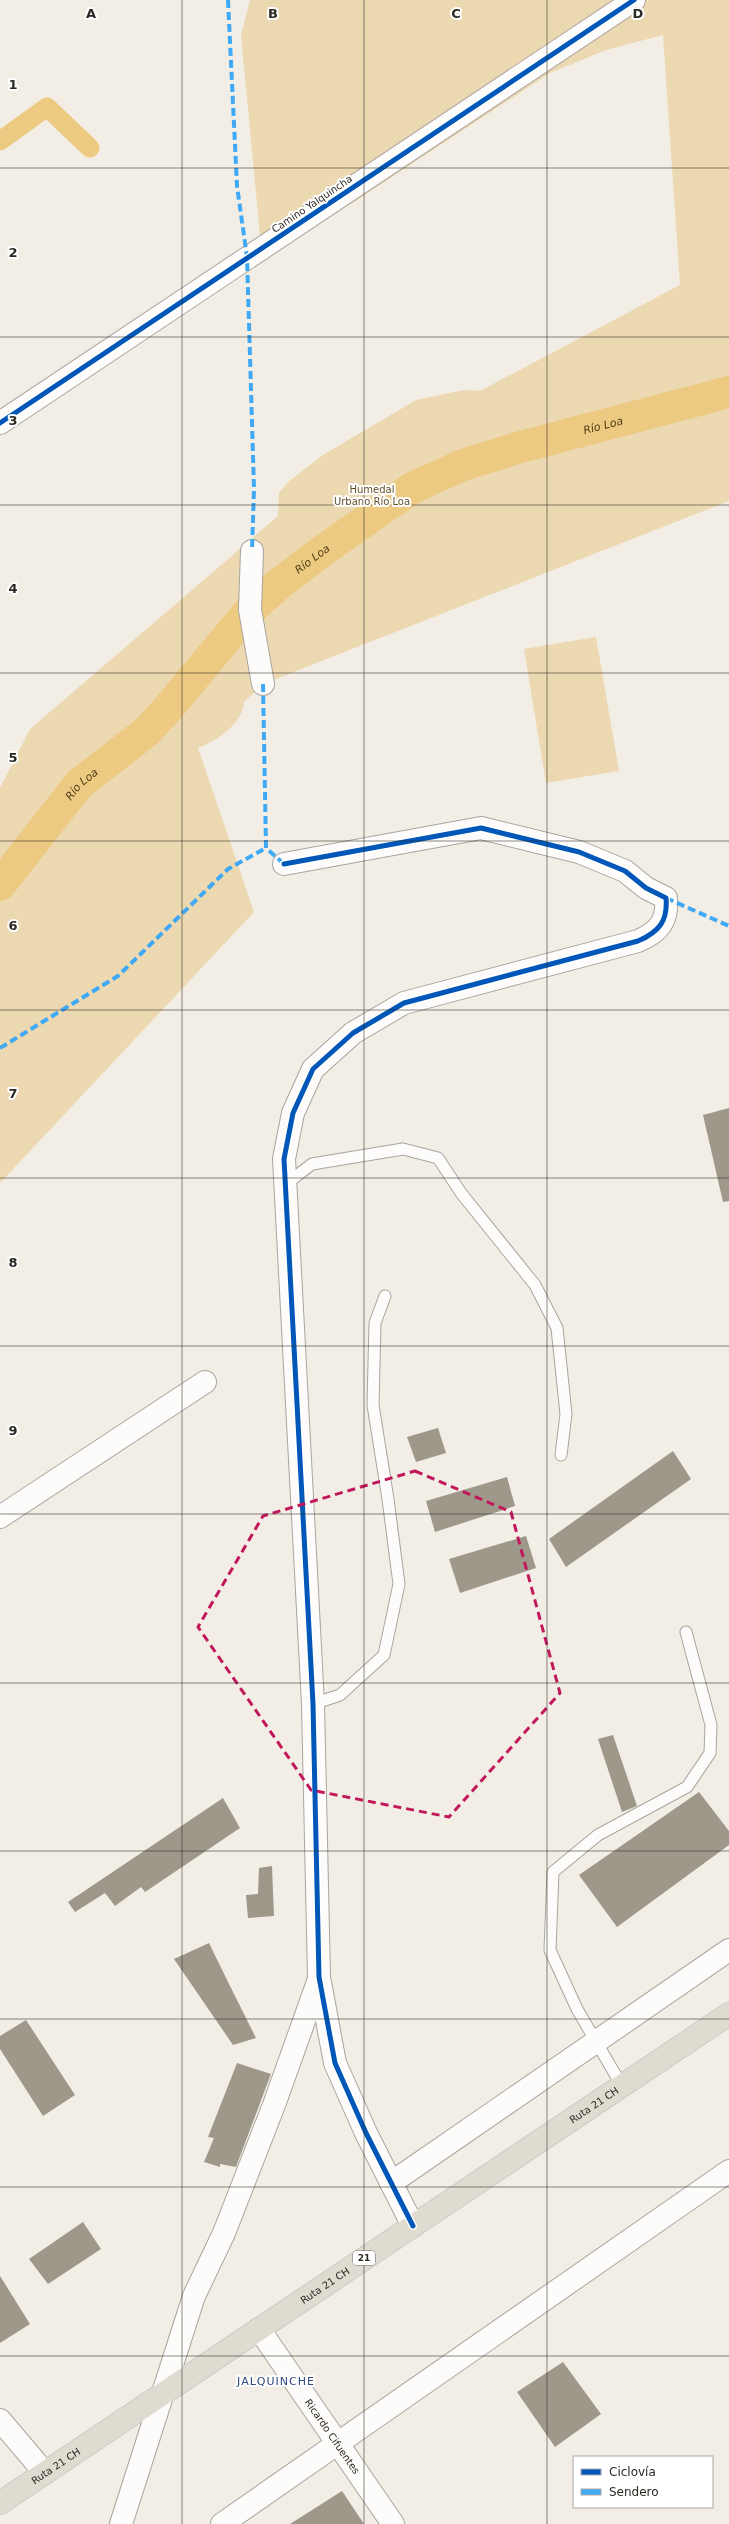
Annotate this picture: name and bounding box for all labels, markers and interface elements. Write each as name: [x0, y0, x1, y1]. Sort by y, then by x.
text: A: [86, 6, 96, 21]
text: B: [268, 6, 278, 21]
text: C: [451, 6, 461, 21]
text: D: [633, 6, 644, 21]
text: 1: [8, 77, 18, 92]
street label: Camino Yalquincha: [270, 173, 354, 235]
text: 2: [8, 245, 18, 260]
text: 3: [8, 413, 18, 428]
water label: Río Loa: [582, 414, 625, 437]
park label: Humedal Urbano Río Loa: [334, 484, 410, 507]
water label: Río Loa: [292, 541, 332, 576]
text: 4: [8, 581, 18, 596]
text: 5: [8, 750, 18, 765]
water label: Río Loa: [62, 765, 101, 803]
text: 6: [8, 918, 18, 933]
text: 7: [8, 1086, 18, 1101]
text: 8: [8, 1255, 18, 1270]
text: 9: [8, 1423, 18, 1438]
street label: Ruta 21 CH: [567, 2084, 620, 2125]
road number: 21: [353, 2251, 375, 2265]
street label: Ruta 21 CH: [298, 2265, 351, 2306]
district label: JALQUINCHE: [236, 2375, 315, 2388]
street label: Ricardo Cifuentes: [303, 2397, 362, 2476]
street label: Ruta 21 CH: [29, 2445, 82, 2486]
legend: [573, 2456, 713, 2508]
text: Ciclovía: [609, 2465, 656, 2479]
text: Sendero: [609, 2485, 659, 2499]

